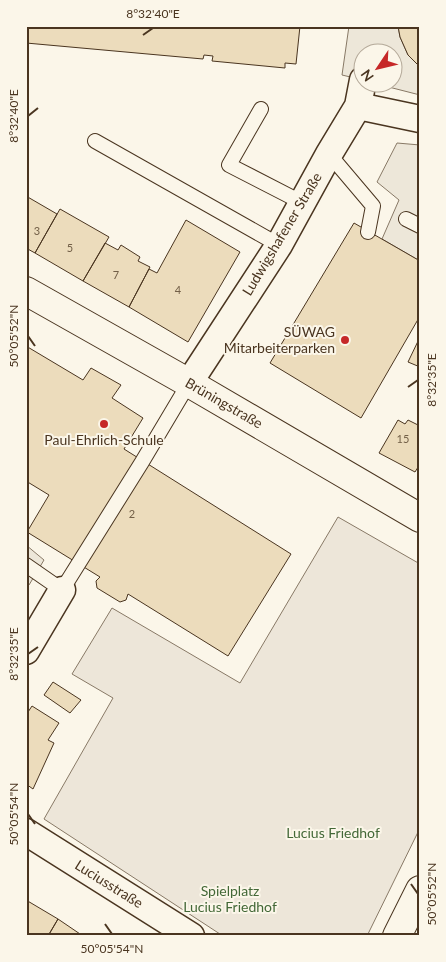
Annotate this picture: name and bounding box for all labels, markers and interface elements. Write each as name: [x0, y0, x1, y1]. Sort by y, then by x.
text: 8°32'40"E: [126, 6, 180, 21]
north arrow: [354, 42, 404, 92]
text: N: [357, 66, 377, 85]
text: 8°32'40"E: [6, 89, 21, 143]
street label: Ludwigshafener Straße: [238, 169, 325, 298]
house number: 3: [34, 224, 40, 237]
house number: 5: [67, 241, 73, 254]
house number: 7: [113, 268, 119, 281]
house number: 4: [175, 283, 182, 296]
text: 50°05'52"N: [6, 305, 21, 367]
place label: SÜWAG Mitarbeiterparken: [224, 323, 335, 356]
marker: SÜWAG Mitarbeiterparken: [339, 334, 351, 346]
text: 8°32'35"E: [424, 353, 439, 407]
street label: Brüningstraße: [182, 374, 266, 432]
marker: Paul-Ehrlich-Schule: [98, 418, 110, 430]
place label: Paul-Ehrlich-Schule: [44, 431, 164, 448]
house number: 15: [397, 432, 409, 445]
house number: 2: [129, 507, 135, 520]
text: 8°32'35"E: [6, 627, 21, 681]
text: 50°05'54"N: [6, 783, 21, 845]
park label: Lucius Friedhof: [286, 824, 380, 841]
street label: Luciusstraße: [72, 856, 146, 911]
text: 50°05'52"N: [424, 863, 439, 925]
park label: Spielplatz Lucius Friedhof: [183, 882, 277, 915]
text: 50°05'54"N: [81, 941, 143, 956]

